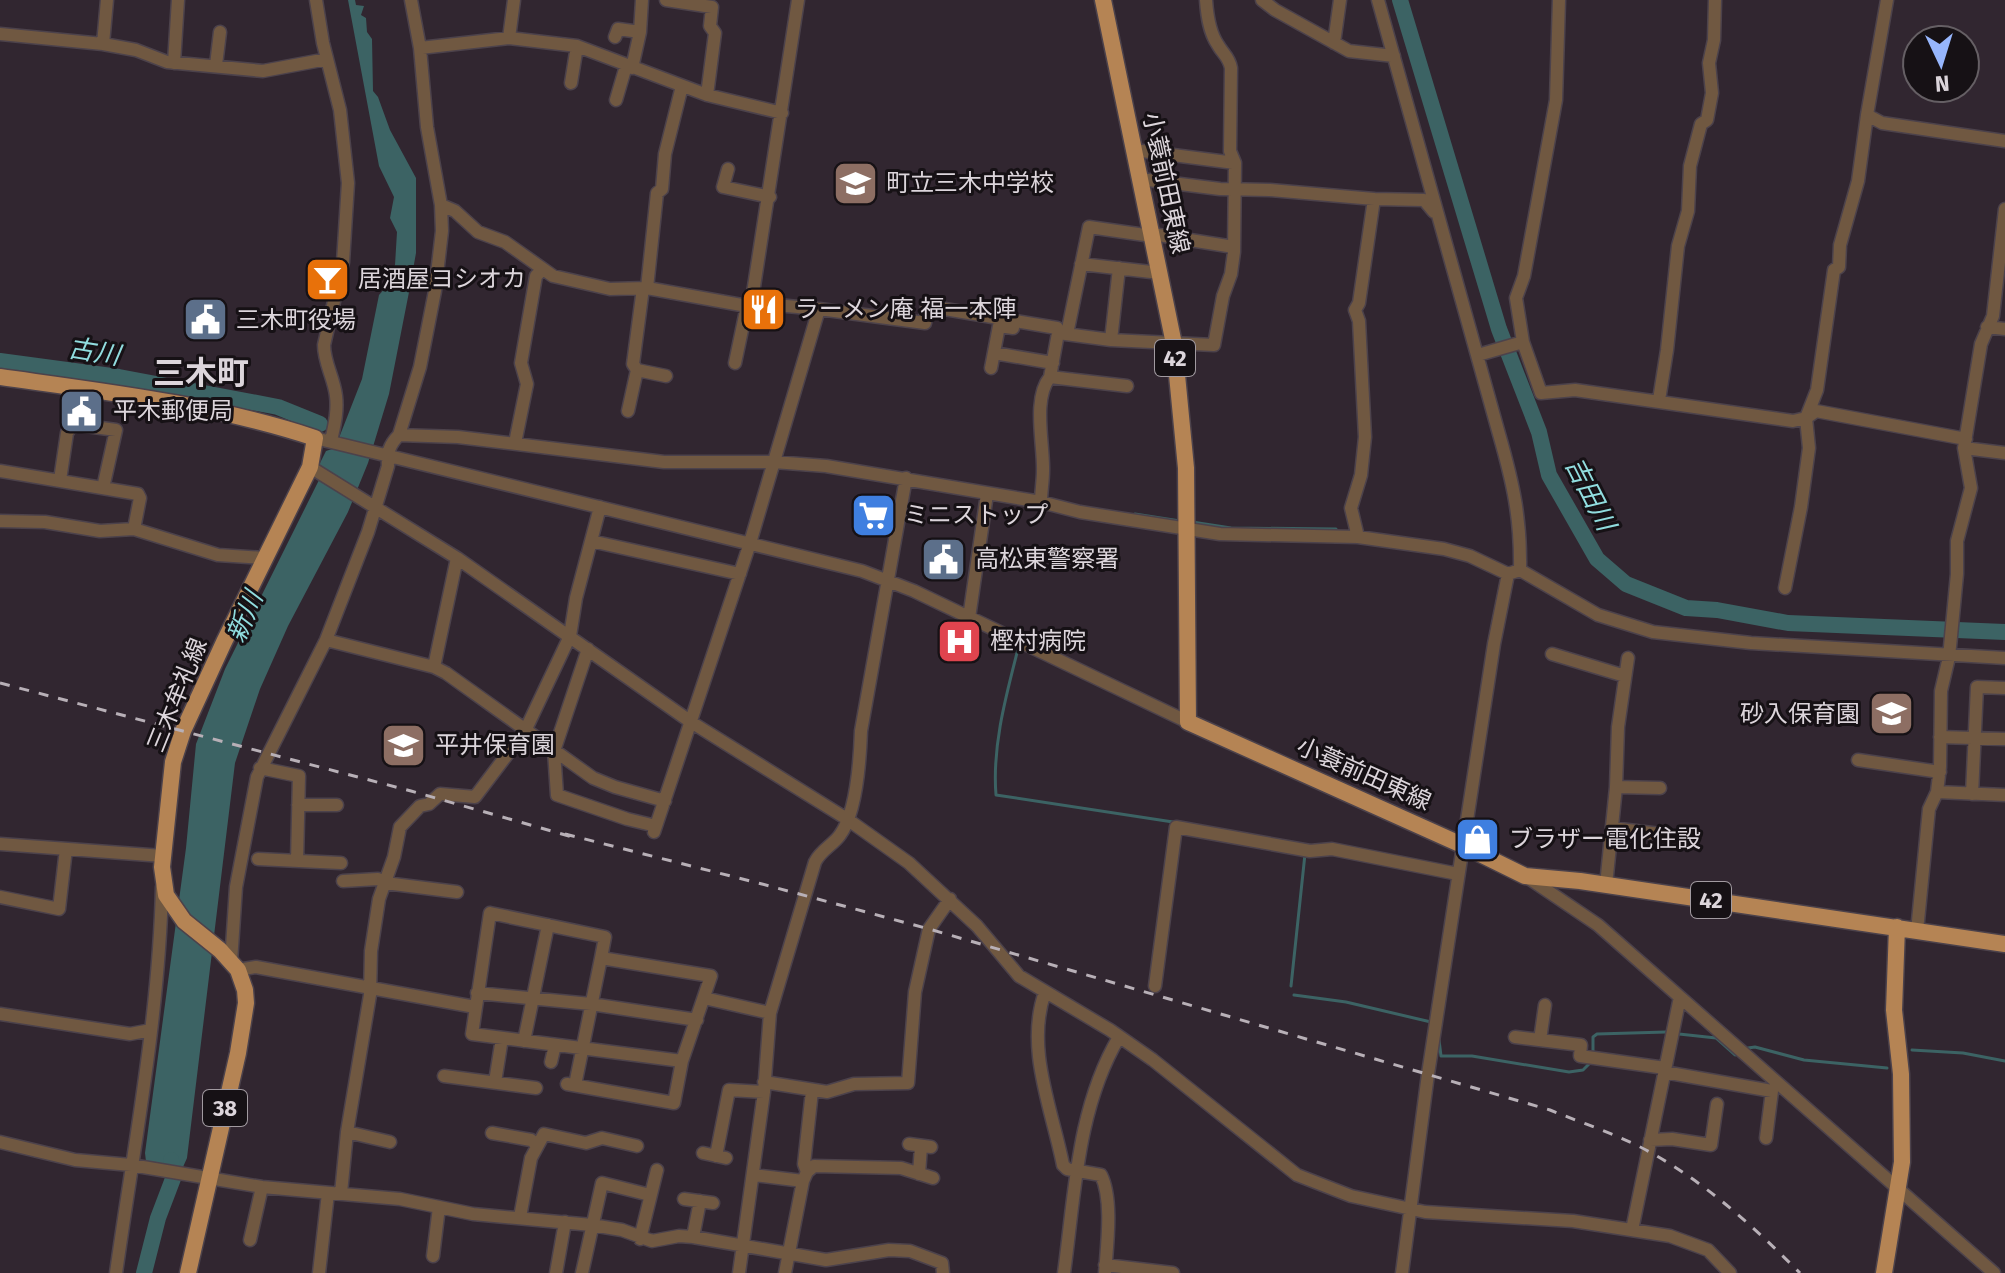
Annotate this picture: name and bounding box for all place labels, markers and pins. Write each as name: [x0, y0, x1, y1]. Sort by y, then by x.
school or university icon: 町立三木中学校: [831, 159, 879, 207]
place label: 町立三木中学校: [886, 169, 1054, 197]
bar icon: 居酒屋ヨシオカ: [303, 255, 351, 303]
place label: 居酒屋ヨシオカ: [358, 265, 526, 293]
restaurant icon: ラーメン庵 福一本陣: [740, 285, 788, 333]
place label: ラーメン庵 福一本陣: [795, 295, 1016, 323]
public building icon: 三木町役場: [181, 296, 229, 344]
place label: 三木町役場: [236, 306, 356, 334]
public building icon: 平木郵便局: [58, 387, 106, 435]
place label: 平木郵便局: [113, 397, 233, 425]
supermarket icon: ミニストップ: [849, 491, 897, 539]
place label: ミニストップ: [904, 501, 1048, 529]
public building icon: 高松東警察署: [920, 535, 968, 583]
place label: 高松東警察署: [975, 545, 1119, 573]
hospital icon: 樫村病院: [935, 617, 983, 665]
place label: 樫村病院: [990, 627, 1086, 655]
school or university icon: 砂入保育園: [1867, 690, 1915, 738]
place label: 砂入保育園: [1740, 700, 1860, 728]
school or university icon: 平井保育園: [380, 721, 428, 769]
place label: 平井保育園: [435, 731, 555, 759]
shop icon: ブラザー電化住設: [1454, 815, 1502, 863]
place label: ブラザー電化住設: [1509, 825, 1701, 853]

